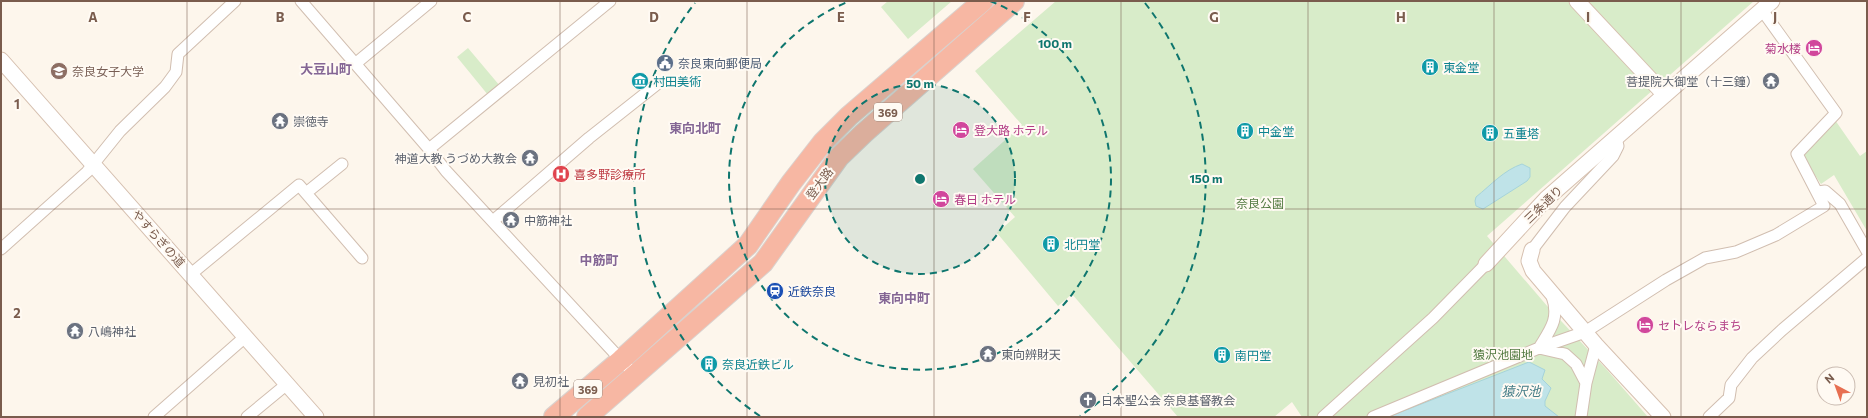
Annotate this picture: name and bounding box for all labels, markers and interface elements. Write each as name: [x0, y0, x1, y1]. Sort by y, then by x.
text: A: [88, 9, 98, 25]
text: B: [276, 9, 285, 25]
text: C: [463, 9, 472, 25]
text: D: [649, 9, 659, 25]
text: E: [837, 9, 845, 25]
text: F: [1023, 9, 1031, 25]
text: G: [1209, 9, 1219, 25]
text: H: [1396, 9, 1406, 25]
text: I: [1586, 9, 1590, 25]
text: J: [1773, 9, 1777, 25]
text: 100 m: [1038, 36, 1072, 50]
hotel icon: 菊水楼: [1804, 38, 1824, 58]
place label: 菊水楼: [1765, 41, 1801, 55]
public building icon: 奈良東向郵便局: [655, 53, 675, 73]
place label: 奈良東向郵便局: [678, 56, 762, 70]
building icon: 東金堂: [1420, 57, 1440, 77]
place label: 東金堂: [1443, 60, 1479, 74]
school or university icon: 奈良女子大学: [49, 61, 69, 81]
district label: 大豆山町: [300, 61, 352, 77]
place label: 奈良女子大学: [72, 64, 144, 78]
museum icon: 村田美術: [630, 71, 650, 91]
temple icon: 菩提院大御堂（十三鐘）: [1761, 71, 1781, 91]
place label: 村田美術: [653, 74, 701, 88]
place label: 菩提院大御堂（十三鐘）: [1626, 74, 1758, 88]
text: 50 m: [906, 76, 934, 90]
text: 1: [14, 96, 20, 112]
road number: 369: [874, 103, 902, 121]
temple icon: 崇徳寺: [270, 111, 290, 131]
place label: 崇徳寺: [293, 114, 329, 128]
district label: 東向北町: [669, 120, 721, 136]
hotel icon: 登大路 ホテル: [951, 120, 971, 140]
building icon: 中金堂: [1235, 121, 1255, 141]
place label: 登大路 ホテル: [974, 123, 1048, 137]
building icon: 五重塔: [1480, 123, 1500, 143]
place label: 中金堂: [1258, 124, 1294, 138]
place label: 五重塔: [1503, 126, 1539, 140]
temple icon: 神道大教 うづめ大教会: [520, 148, 540, 168]
place label: 神道大教 うづめ大教会: [395, 151, 517, 165]
hospital icon: 喜多野診療所: [551, 164, 571, 184]
street label: 登大路: [803, 164, 835, 202]
place label: 喜多野診療所: [574, 167, 646, 181]
text: 150 m: [1189, 171, 1223, 185]
centre of rings: [913, 172, 927, 186]
street label: 三条通り: [1521, 182, 1565, 226]
hotel icon: 春日 ホテル: [931, 189, 951, 209]
place label: 春日 ホテル: [954, 192, 1016, 206]
park label: 奈良公園: [1236, 196, 1284, 210]
street label: やすらぎの道: [130, 207, 188, 269]
temple icon: 中筋神社: [501, 210, 521, 230]
place label: 中筋神社: [524, 213, 572, 227]
building icon: 北円堂: [1041, 234, 1061, 254]
place label: 北円堂: [1064, 237, 1100, 251]
district label: 中筋町: [579, 252, 619, 268]
station icon: 近鉄奈良: [765, 281, 785, 301]
place label: 近鉄奈良: [788, 284, 836, 298]
district label: 東向中町: [878, 290, 930, 306]
text: 2: [13, 305, 21, 321]
hotel icon: セトレならまち: [1635, 315, 1655, 335]
place label: セトレならまち: [1658, 318, 1742, 332]
temple icon: 八嶋神社: [65, 321, 85, 341]
place label: 八嶋神社: [88, 324, 136, 338]
temple icon: 東向辨財天: [978, 344, 998, 364]
building icon: 南円堂: [1212, 345, 1232, 365]
place label: 東向辨財天: [1001, 347, 1061, 361]
park label: 猿沢池園地: [1473, 347, 1533, 361]
place label: 南円堂: [1235, 348, 1271, 362]
building icon: 奈良近鉄ビル: [699, 354, 719, 374]
place label: 奈良近鉄ビル: [722, 357, 794, 371]
north arrow: [1816, 366, 1856, 406]
text: N: [1822, 370, 1836, 386]
temple icon: 見初社: [510, 371, 530, 391]
place label: 見初社: [533, 374, 569, 388]
road number: 369: [574, 380, 602, 398]
water label: 猿沢池: [1501, 383, 1542, 399]
church icon: 日本聖公会 奈良基督教会: [1078, 390, 1098, 410]
place label: 日本聖公会 奈良基督教会: [1101, 393, 1235, 407]

